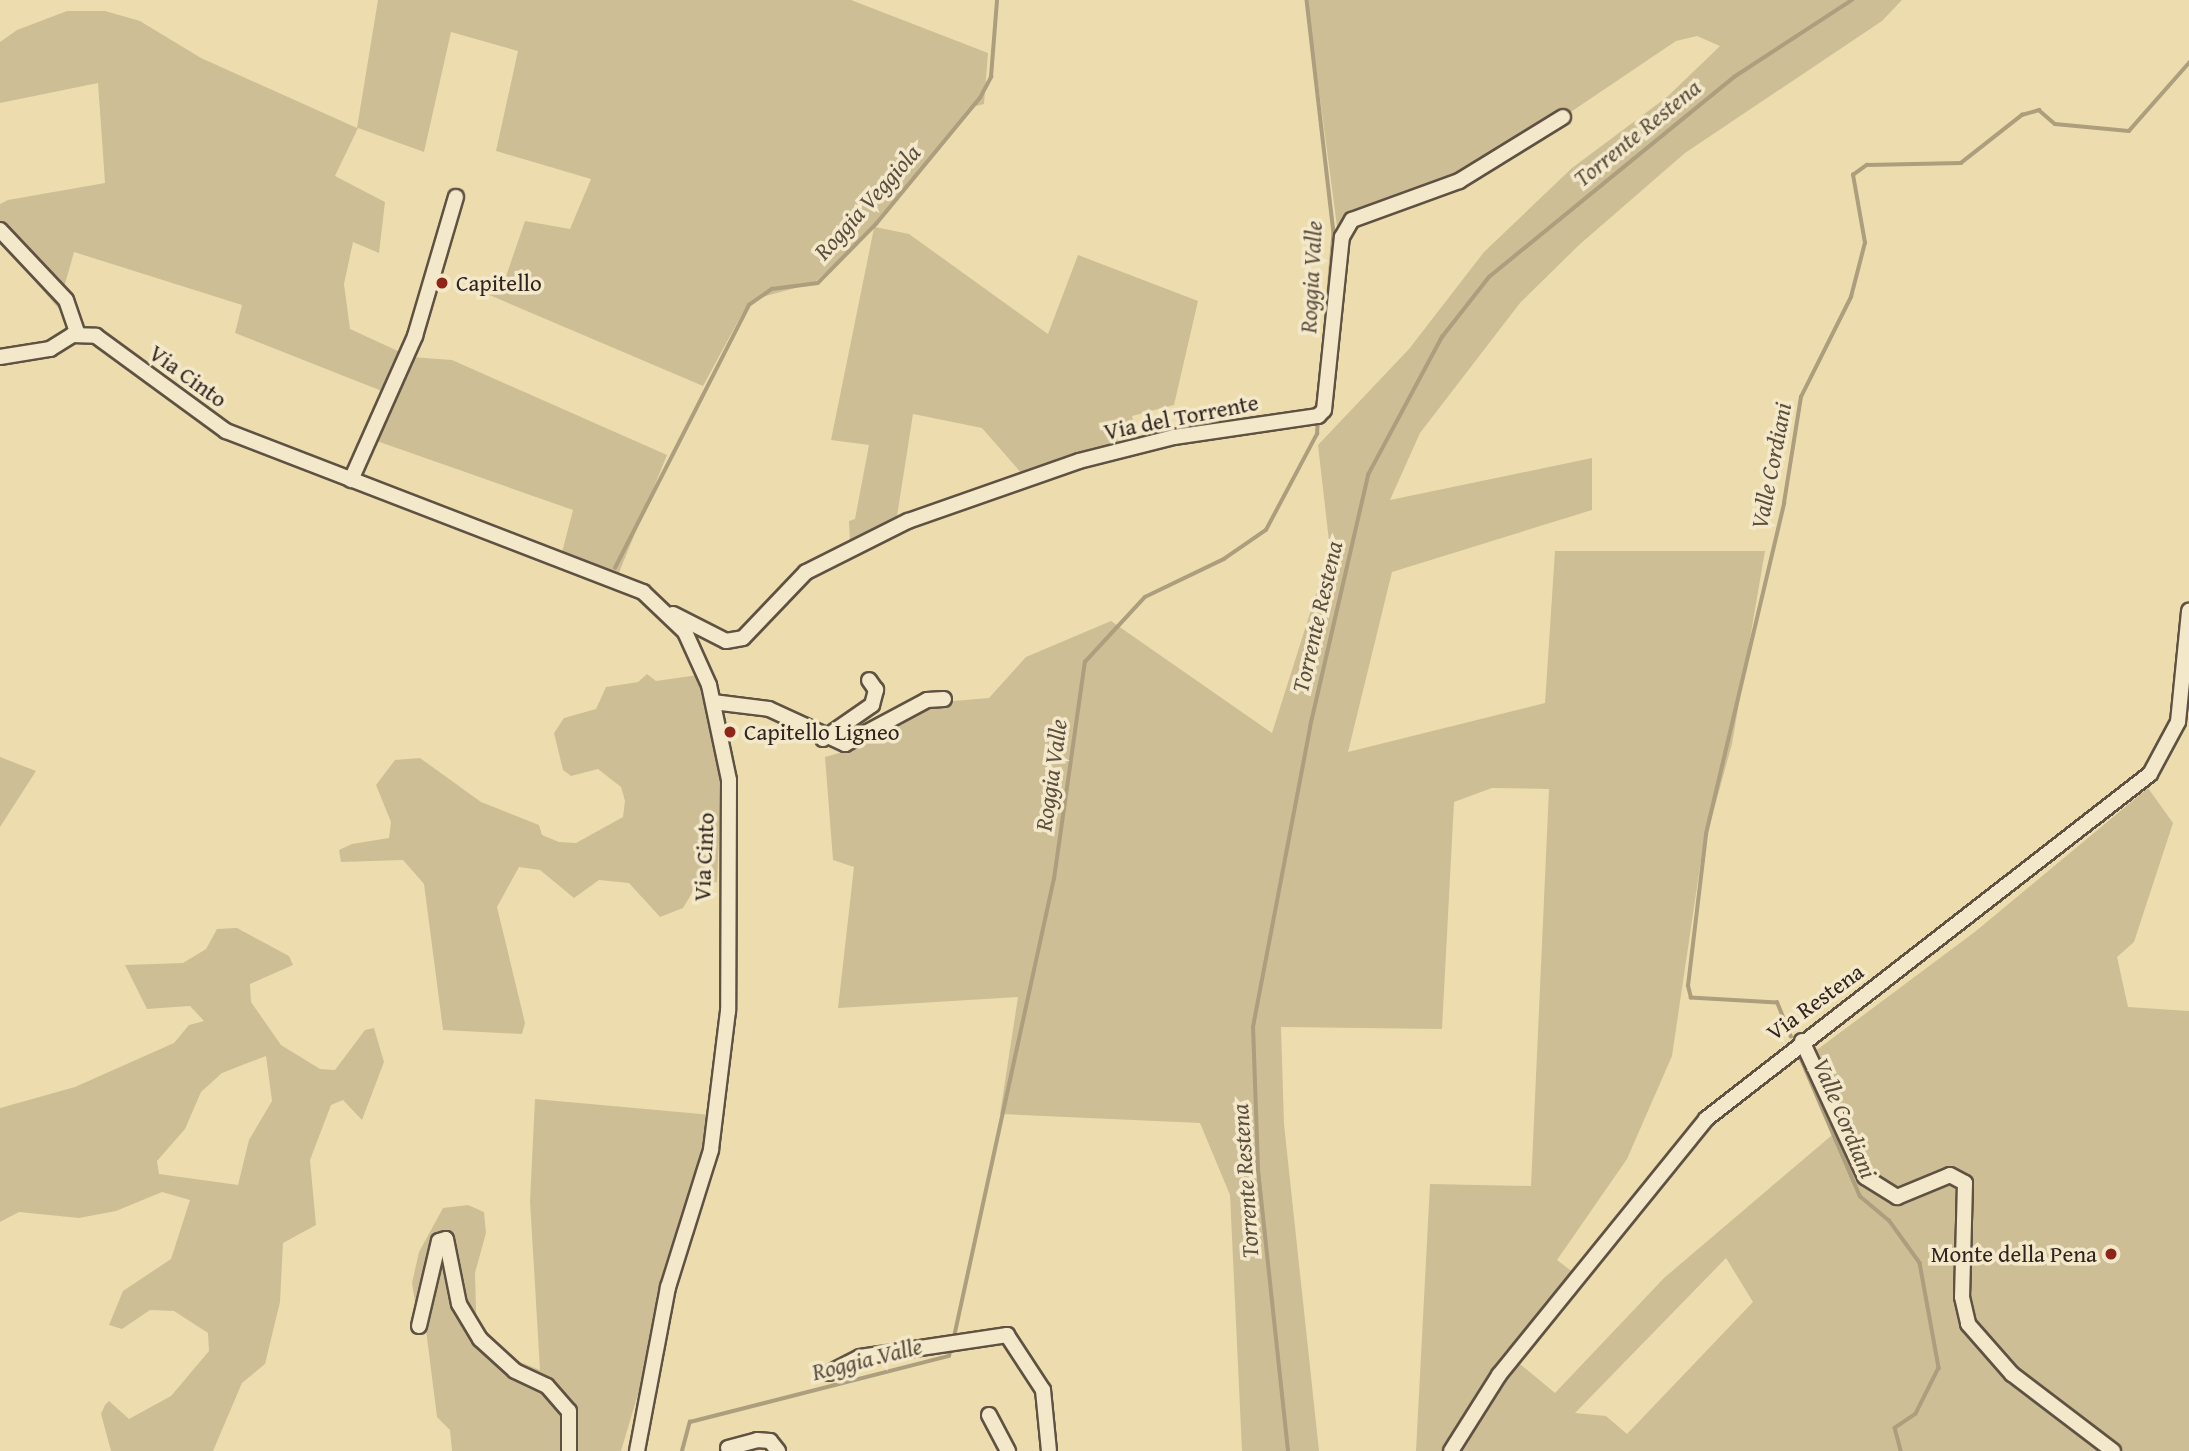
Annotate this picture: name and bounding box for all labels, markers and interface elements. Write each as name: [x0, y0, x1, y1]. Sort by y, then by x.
water label: Torrente Restena: [1568, 73, 1706, 193]
water label: Roggia Veggiola: [808, 138, 926, 266]
water label: Roggia Valle: [1294, 220, 1328, 334]
place label: Capitello: [456, 269, 542, 297]
marker: Capitello: [434, 275, 450, 291]
street label: Via Cinto: [144, 339, 232, 413]
street label: Via del Torrente: [1101, 388, 1261, 446]
water label: Valle Cordiani: [1745, 400, 1797, 532]
water label: Torrente Restena: [1286, 538, 1348, 696]
water label: Roggia Valle: [1029, 717, 1073, 833]
place label: Capitello Ligneo: [744, 718, 899, 746]
marker: Capitello Ligneo: [722, 724, 738, 740]
street label: Via Cinto: [688, 812, 720, 902]
street label: Via Restena: [1761, 958, 1869, 1046]
water label: Valle Cordiani: [1807, 1053, 1883, 1183]
water label: Torrente Restena: [1225, 1103, 1265, 1259]
place label: Monte della Pena: [1931, 1240, 2097, 1268]
marker: Monte della Pena: [2103, 1246, 2119, 1262]
water label: Roggia Valle: [809, 1331, 925, 1387]

